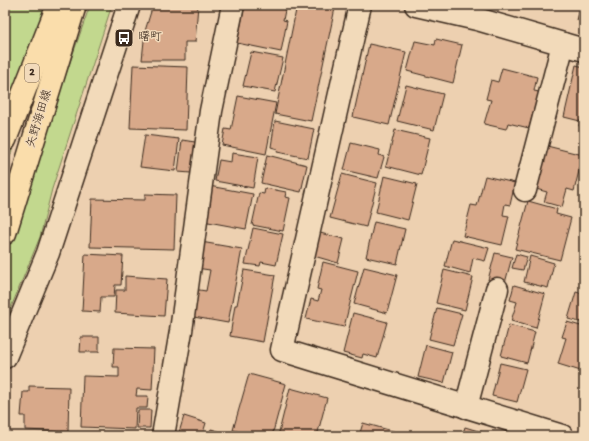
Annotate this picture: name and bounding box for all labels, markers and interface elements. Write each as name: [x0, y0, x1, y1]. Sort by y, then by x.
bus stop icon: 曙町: [113, 27, 135, 49]
place label: 曙町: [138, 30, 162, 45]
road number: 2: [25, 64, 39, 82]
street label: 矢野海田線: [24, 88, 55, 150]

